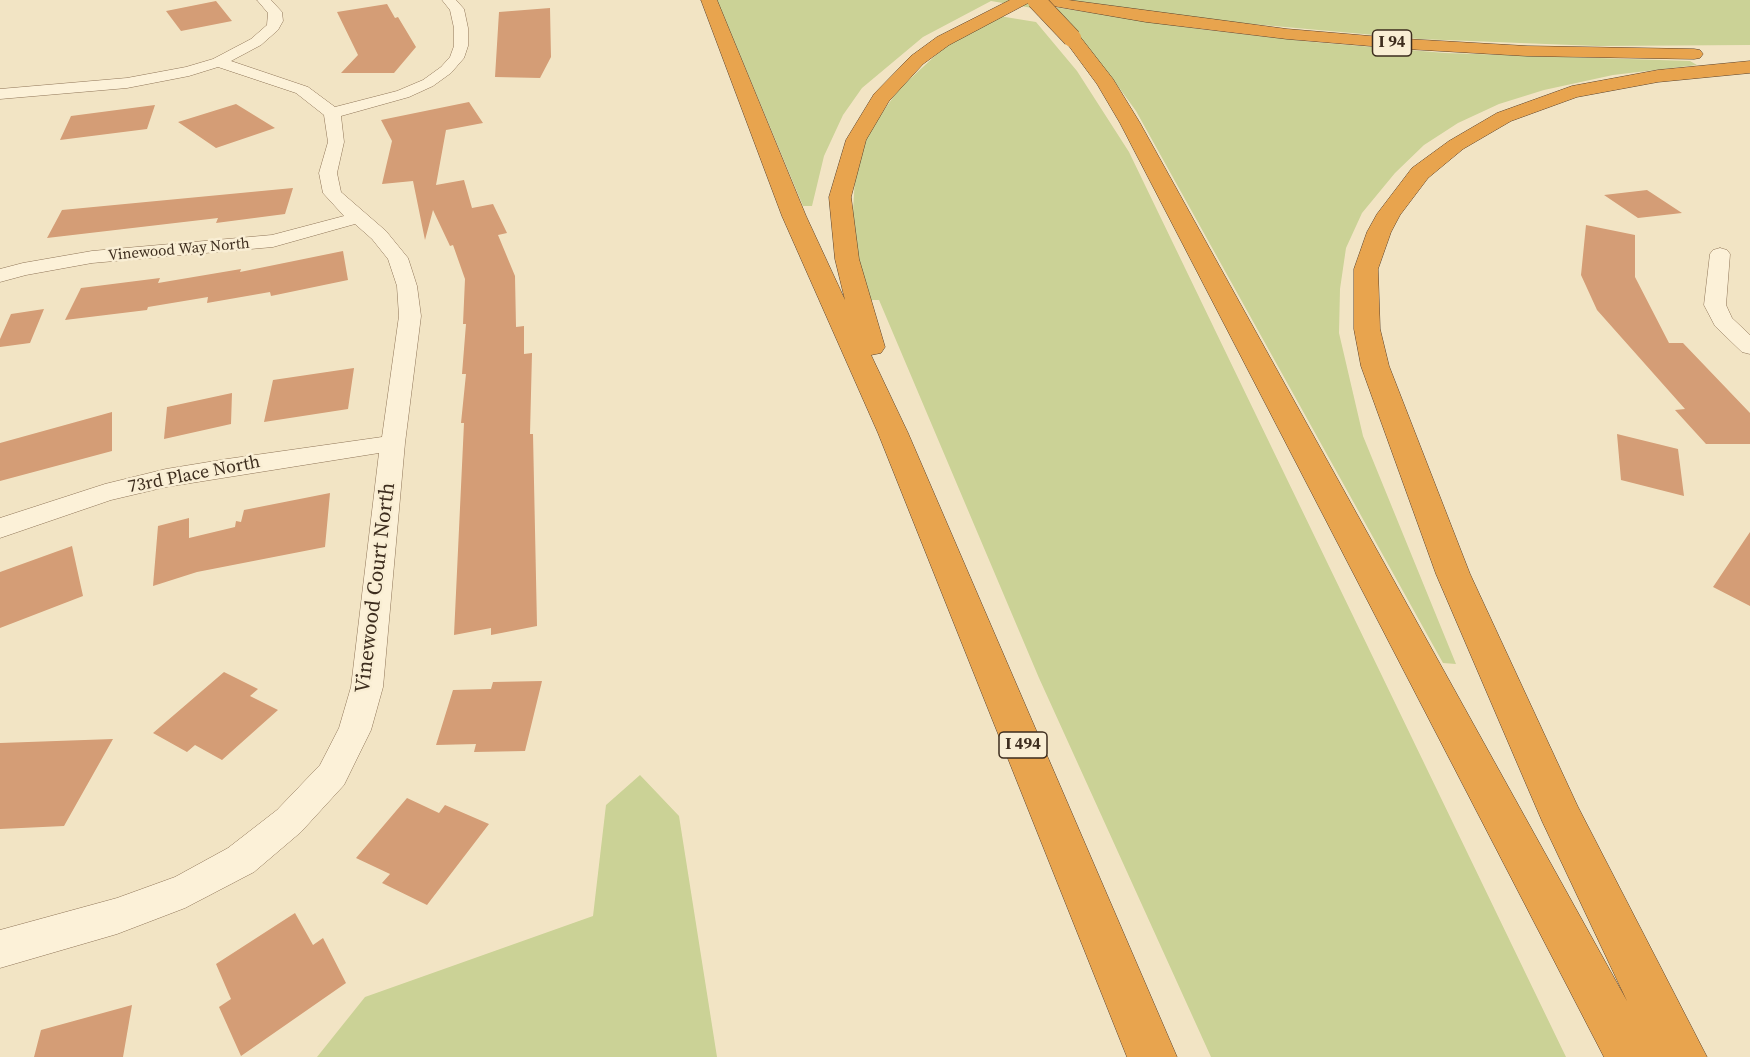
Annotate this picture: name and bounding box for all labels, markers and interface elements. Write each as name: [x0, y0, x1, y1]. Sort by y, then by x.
road number: I 94: [1372, 30, 1412, 56]
street label: Vinewood Way North: [107, 235, 251, 265]
street label: 73rd Place North: [126, 452, 262, 498]
street label: Vinewood Court North: [351, 481, 401, 695]
road number: I 494: [999, 732, 1047, 758]

